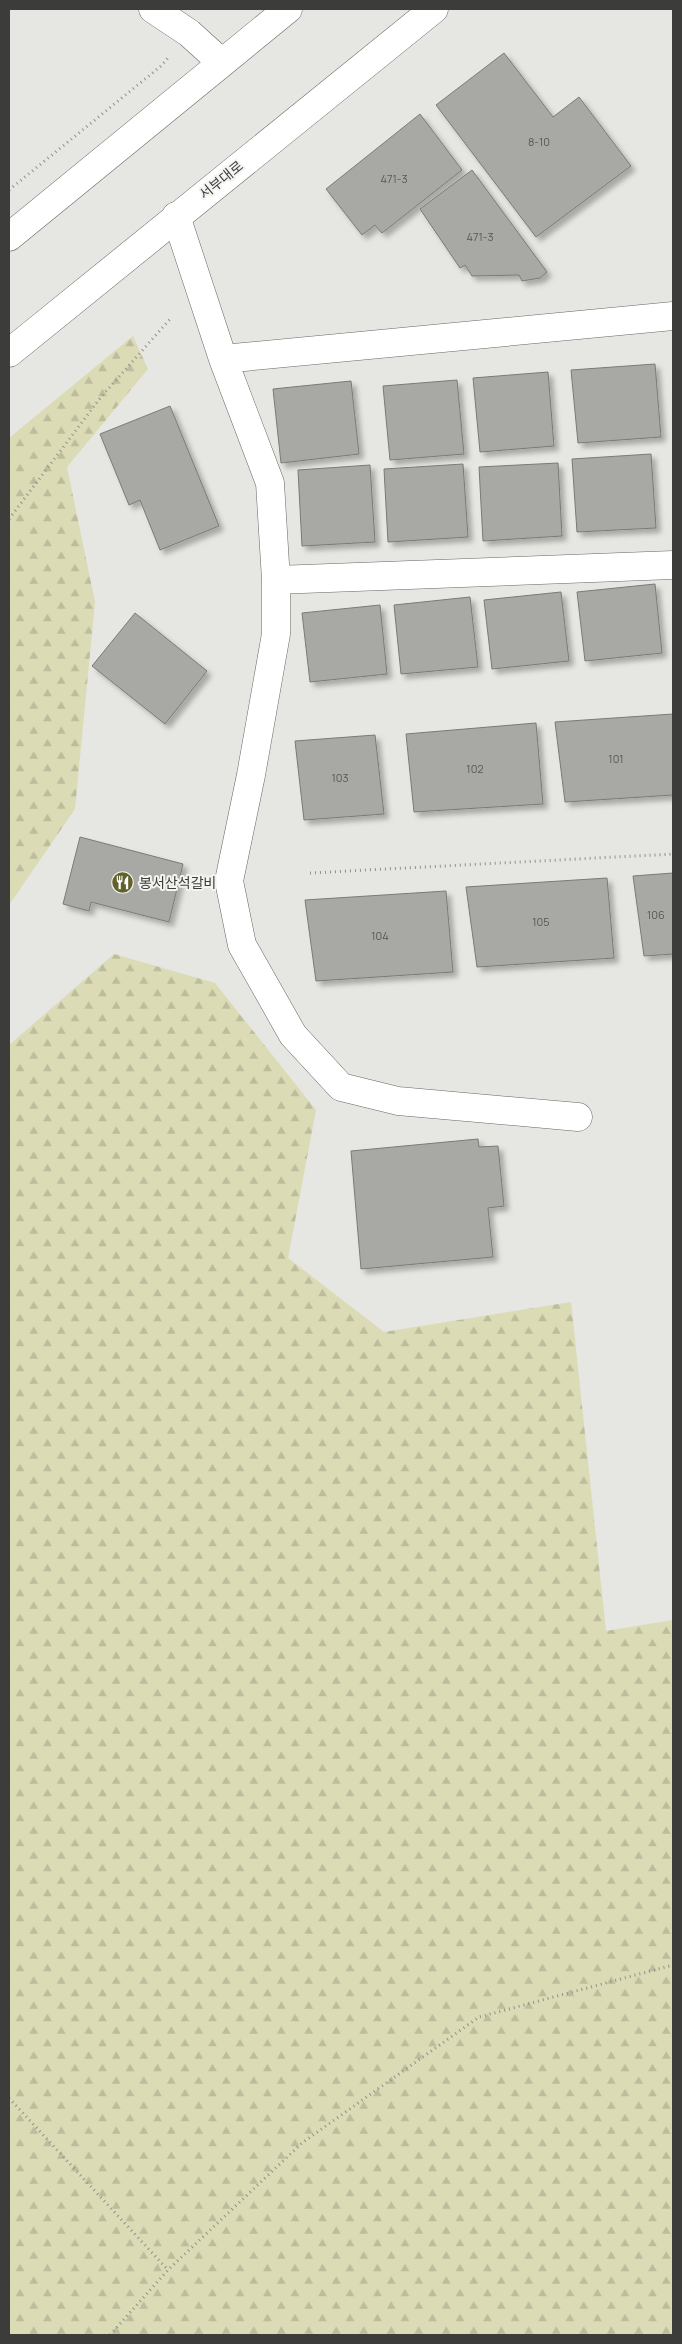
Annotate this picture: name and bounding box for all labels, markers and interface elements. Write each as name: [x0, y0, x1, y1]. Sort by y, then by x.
house number: 8-10: [528, 134, 550, 149]
street label: 서부대로: [195, 156, 247, 203]
house number: 471-3: [381, 171, 408, 186]
house number: 471-3: [467, 229, 494, 244]
house number: 101: [608, 751, 624, 766]
house number: 102: [466, 761, 484, 776]
house number: 103: [331, 770, 349, 785]
restaurant icon: 봉서산석갈비: [111, 871, 135, 895]
place label: 봉서산석갈비: [139, 873, 216, 892]
house number: 106: [647, 907, 665, 922]
house number: 105: [532, 914, 550, 929]
house number: 104: [371, 928, 389, 943]

